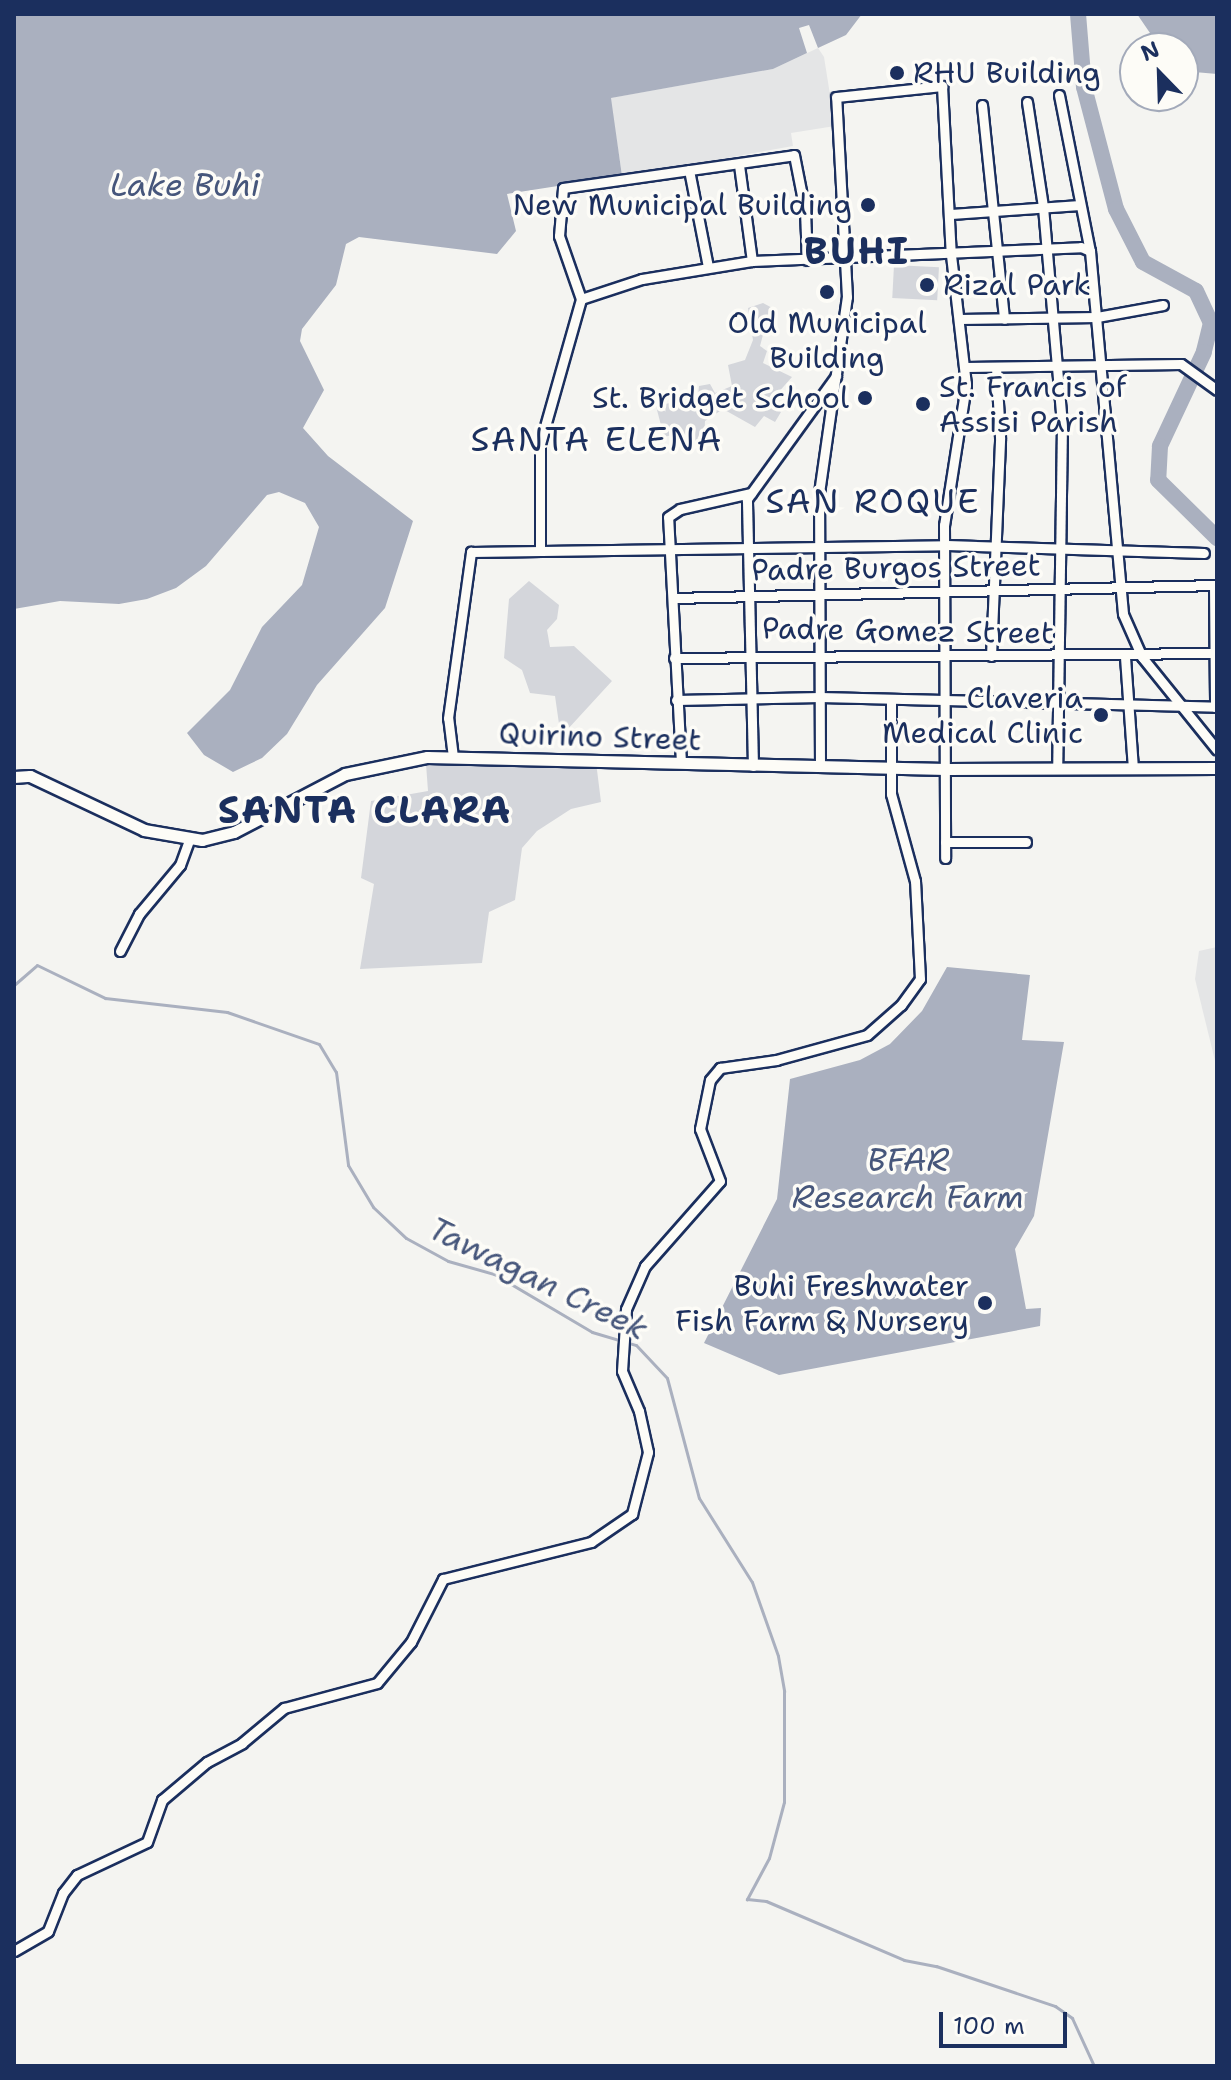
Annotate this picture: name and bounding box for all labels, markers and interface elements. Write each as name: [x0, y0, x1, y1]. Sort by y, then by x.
north arrow: [1119, 32, 1199, 112]
text: N: [1137, 35, 1164, 68]
place label: RHU Building: [913, 55, 1101, 91]
marker: RHU Building: [888, 64, 906, 82]
water label: Lake Buhi: [110, 166, 260, 204]
place label: New Municipal Building: [513, 187, 852, 223]
marker: New Municipal Building: [859, 196, 877, 214]
district label: BUHI: [804, 228, 910, 274]
place label: Rizal Park: [943, 267, 1091, 303]
marker: Rizal Park: [918, 276, 936, 294]
marker: Old Municipal Building: [818, 283, 836, 301]
place label: Old Municipal Building: [728, 305, 926, 376]
place label: St. Francis of Assisi Parish: [939, 369, 1127, 440]
place label: St. Bridget School: [592, 380, 849, 416]
marker: St. Bridget School: [856, 389, 874, 407]
marker: St. Francis of Assisi Parish: [914, 395, 932, 413]
district label: SANTA ELENA: [470, 420, 724, 460]
district label: SAN ROQUE: [765, 482, 981, 522]
street label: Padre Burgos Street: [751, 547, 1041, 589]
street label: Padre Gomez Street: [762, 610, 1054, 652]
place label: Claveria Medical Clinic: [882, 680, 1083, 750]
marker: Claveria Medical Clinic: [1090, 704, 1112, 726]
street label: Quirino Street: [498, 715, 702, 759]
district label: SANTA CLARA: [218, 787, 512, 833]
water label: BFAR Research Farm: [792, 1142, 1024, 1217]
water label: Tawagan Creek: [422, 1209, 654, 1349]
place label: Buhi Freshwater Fish Farm & Nursery: [675, 1268, 969, 1338]
marker: Buhi Freshwater Fish Farm & Nursery: [976, 1294, 994, 1312]
scale bar: [943, 1996, 1071, 2046]
text: 100 m: [953, 2010, 1025, 2042]

